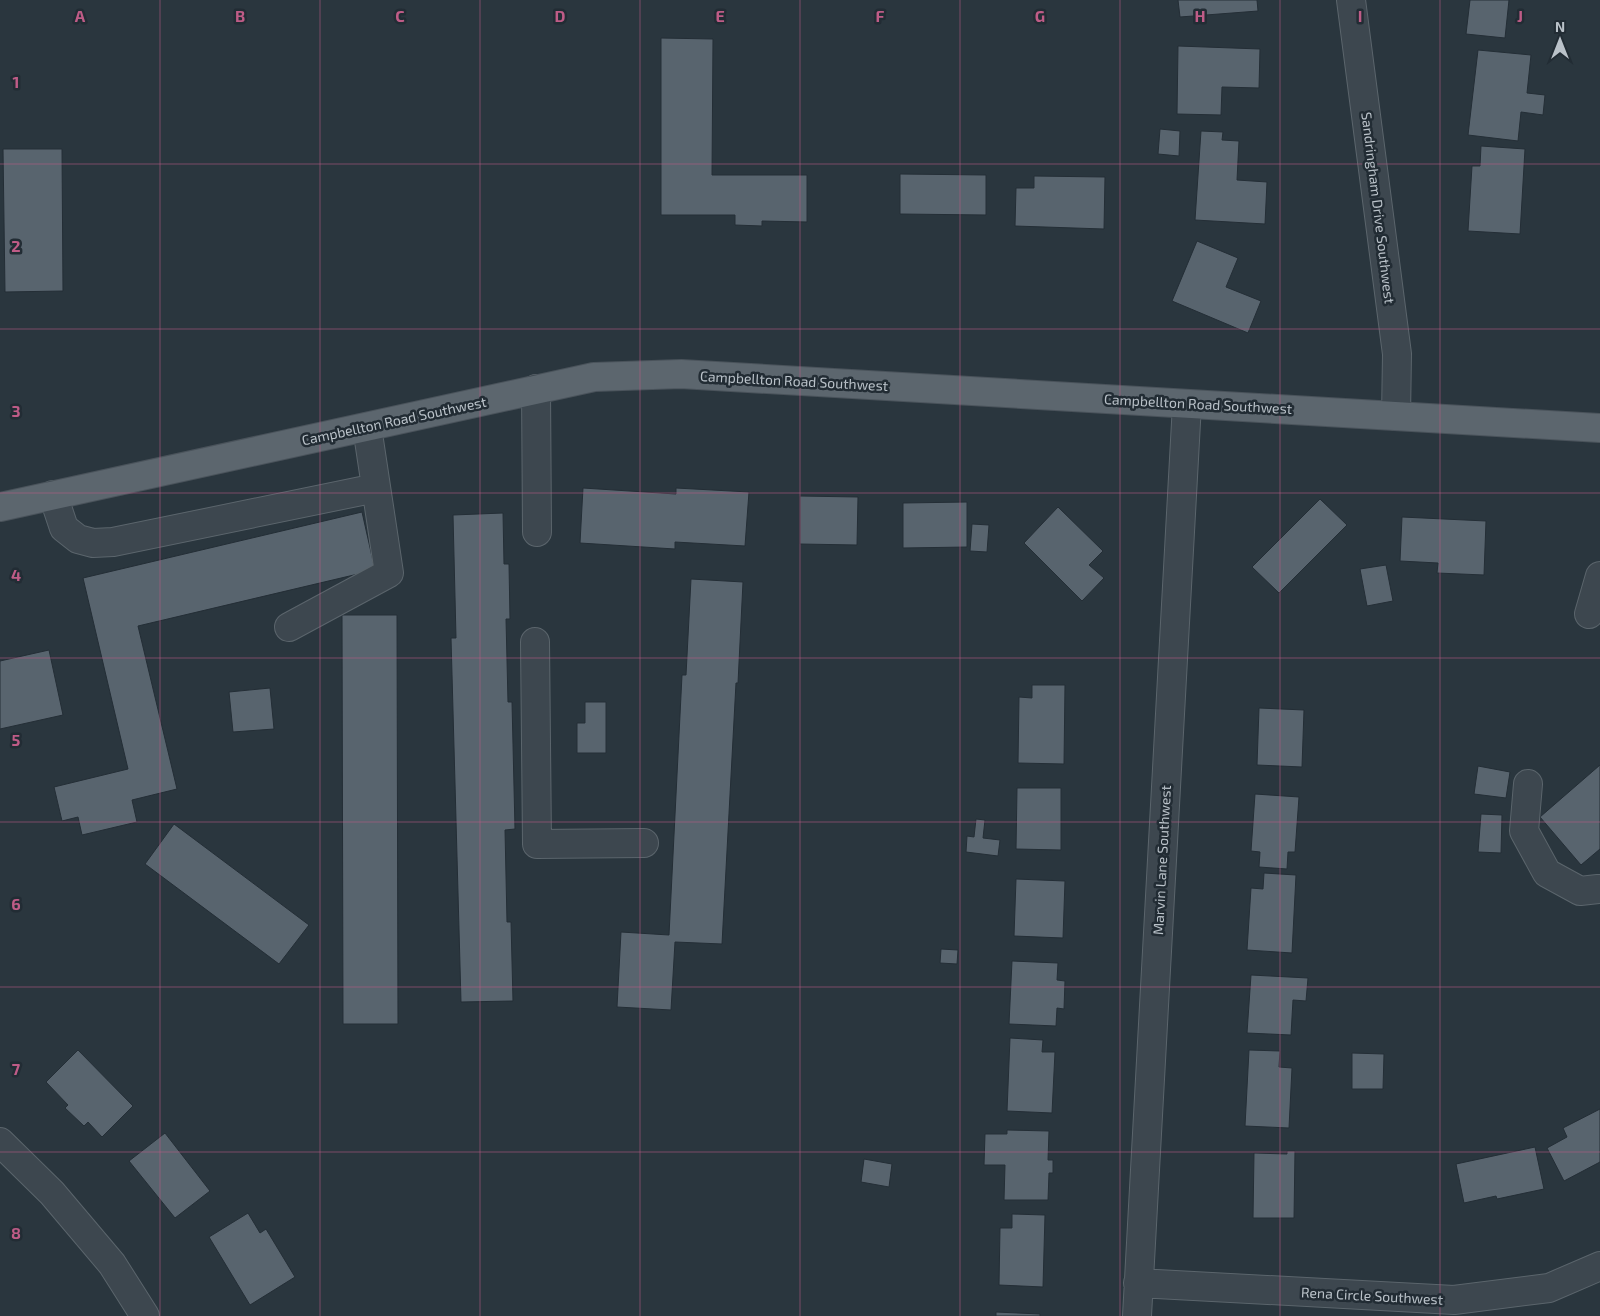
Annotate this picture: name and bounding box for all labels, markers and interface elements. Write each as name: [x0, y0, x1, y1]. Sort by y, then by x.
text: A: [75, 6, 86, 25]
text: B: [235, 6, 245, 25]
text: C: [395, 6, 405, 25]
text: D: [555, 6, 566, 25]
text: E: [715, 6, 725, 25]
text: F: [876, 6, 885, 25]
text: G: [1035, 6, 1045, 25]
text: H: [1194, 6, 1206, 25]
text: I: [1358, 6, 1362, 25]
text: J: [1517, 6, 1523, 25]
north arrow: [1535, 15, 1585, 65]
text: N: [1555, 18, 1565, 35]
text: 1: [13, 72, 19, 91]
street label: Sandringham Drive Southwest: [1358, 111, 1399, 305]
text: 2: [11, 236, 21, 255]
street label: Campbellton Road Southwest: [700, 367, 889, 394]
street label: Campbellton Road Southwest: [1104, 390, 1293, 417]
street label: Campbellton Road Southwest: [300, 393, 488, 448]
text: 3: [11, 401, 21, 420]
text: 4: [11, 565, 21, 584]
text: 5: [12, 730, 21, 749]
street label: Marvin Lane Southwest: [1149, 785, 1174, 935]
text: 6: [11, 894, 21, 913]
text: 7: [12, 1059, 21, 1078]
text: 8: [11, 1223, 21, 1242]
street label: Rena Circle Southwest: [1301, 1283, 1444, 1308]

